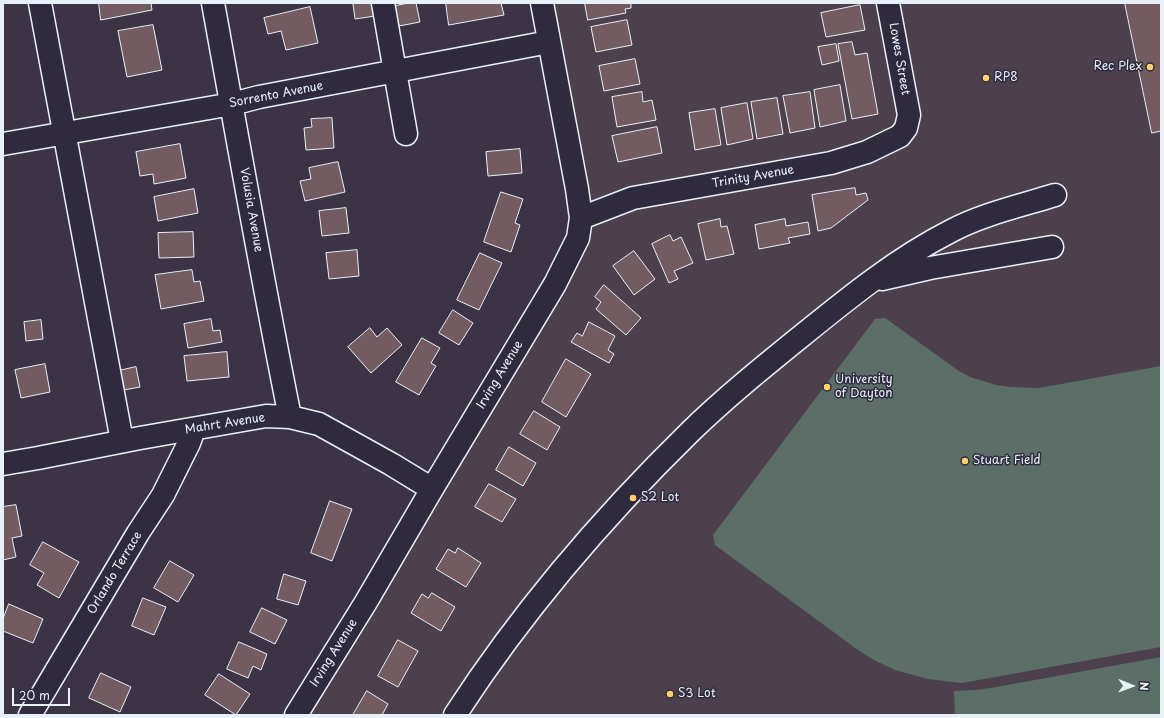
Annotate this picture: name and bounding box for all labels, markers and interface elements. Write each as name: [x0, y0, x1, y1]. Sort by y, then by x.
street label: Lowes Street: [886, 22, 912, 96]
place label: Rec Plex: [1093, 60, 1142, 74]
marker: Rec Plex: [1145, 62, 1155, 72]
place label: RP8: [994, 71, 1018, 85]
marker: RP8: [981, 73, 991, 83]
street label: Sorrento Avenue: [228, 79, 324, 111]
street label: Trinity Avenue: [711, 163, 795, 191]
street label: Volusia Avenue: [236, 167, 266, 253]
street label: Irving Avenue: [474, 338, 526, 412]
place label: University of Dayton: [835, 373, 893, 401]
marker: University of Dayton: [822, 382, 832, 392]
street label: Mahrt Avenue: [184, 411, 266, 437]
place label: Stuart Field: [973, 454, 1040, 468]
marker: Stuart Field: [960, 456, 970, 466]
place label: S2 Lot: [641, 491, 679, 505]
marker: S2 Lot: [628, 493, 638, 503]
street label: Orlando Terrace: [85, 529, 145, 617]
street label: Irving Avenue: [307, 616, 361, 690]
north arrow: [1112, 666, 1152, 706]
scale bar: [14, 680, 72, 706]
text: N: [1136, 682, 1153, 691]
text: 20 m: [19, 686, 50, 704]
place label: S3 Lot: [678, 687, 716, 701]
marker: S3 Lot: [665, 689, 675, 699]

